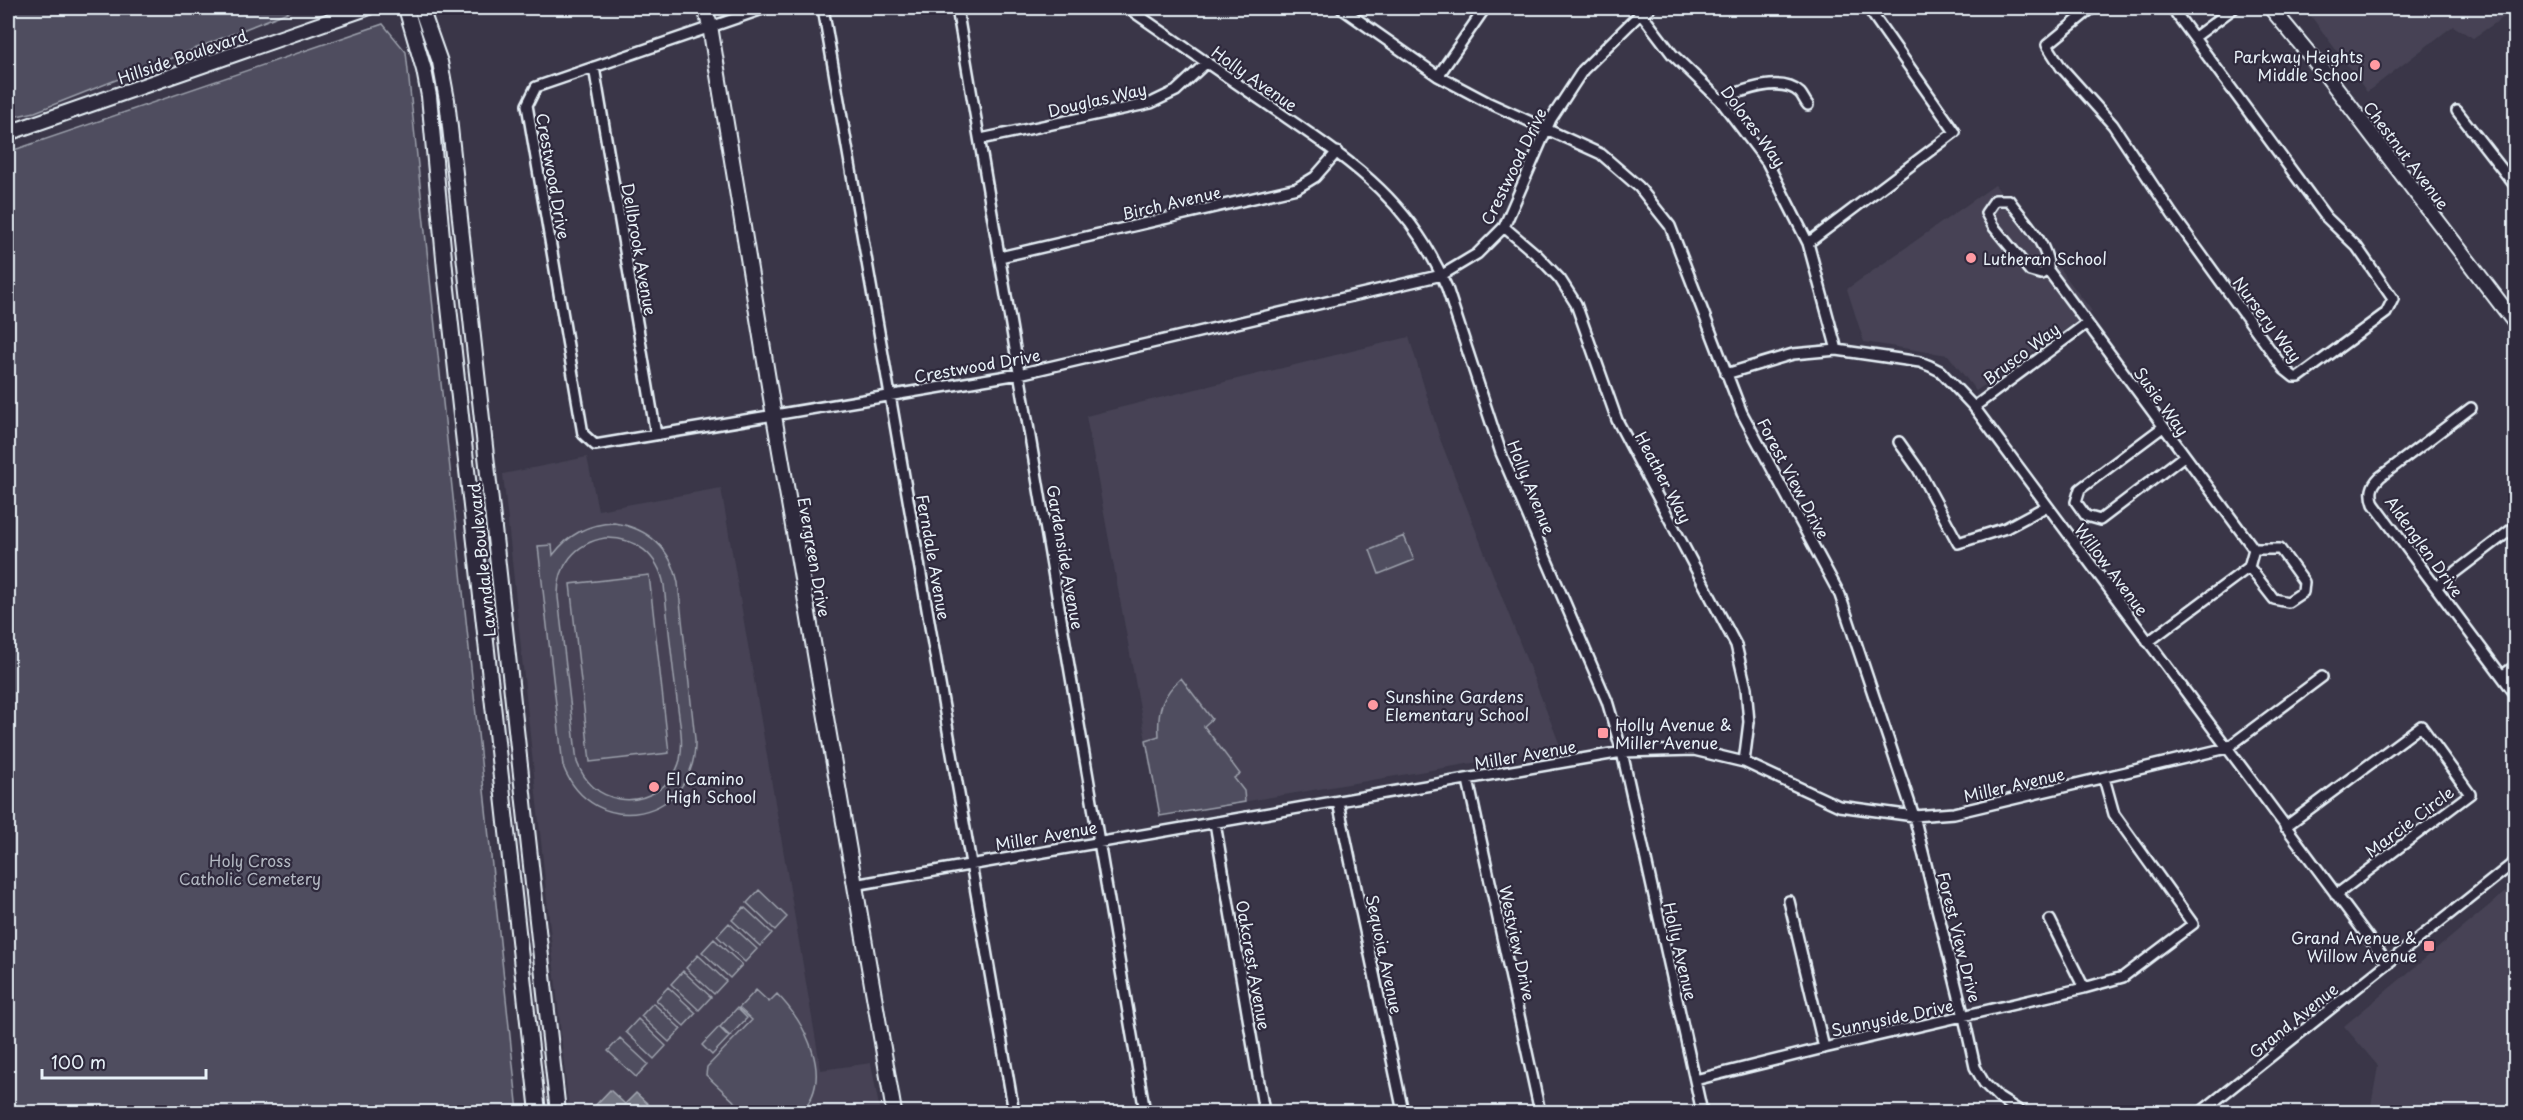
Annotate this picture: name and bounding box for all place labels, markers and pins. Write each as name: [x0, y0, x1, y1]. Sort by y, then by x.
place label: Parkway Heights Middle School: [2234, 44, 2363, 86]
marker: Parkway Heights Middle School: [2368, 58, 2382, 72]
place label: Lutheran School: [1983, 246, 2107, 270]
marker: Lutheran School: [1964, 251, 1978, 265]
place label: Sunshine Gardens Elementary School: [1385, 684, 1529, 726]
marker: Sunshine Gardens Elementary School: [1366, 698, 1380, 712]
place label: Holly Avenue & Miller Avenue: [1615, 712, 1732, 754]
marker: Holly Avenue & Miller Avenue: [1596, 726, 1610, 740]
place label: El Camino High School: [666, 766, 756, 808]
marker: El Camino High School: [647, 780, 661, 794]
place label: Grand Avenue & Willow Avenue: [2291, 925, 2417, 967]
marker: Grand Avenue & Willow Avenue: [2422, 939, 2436, 953]

